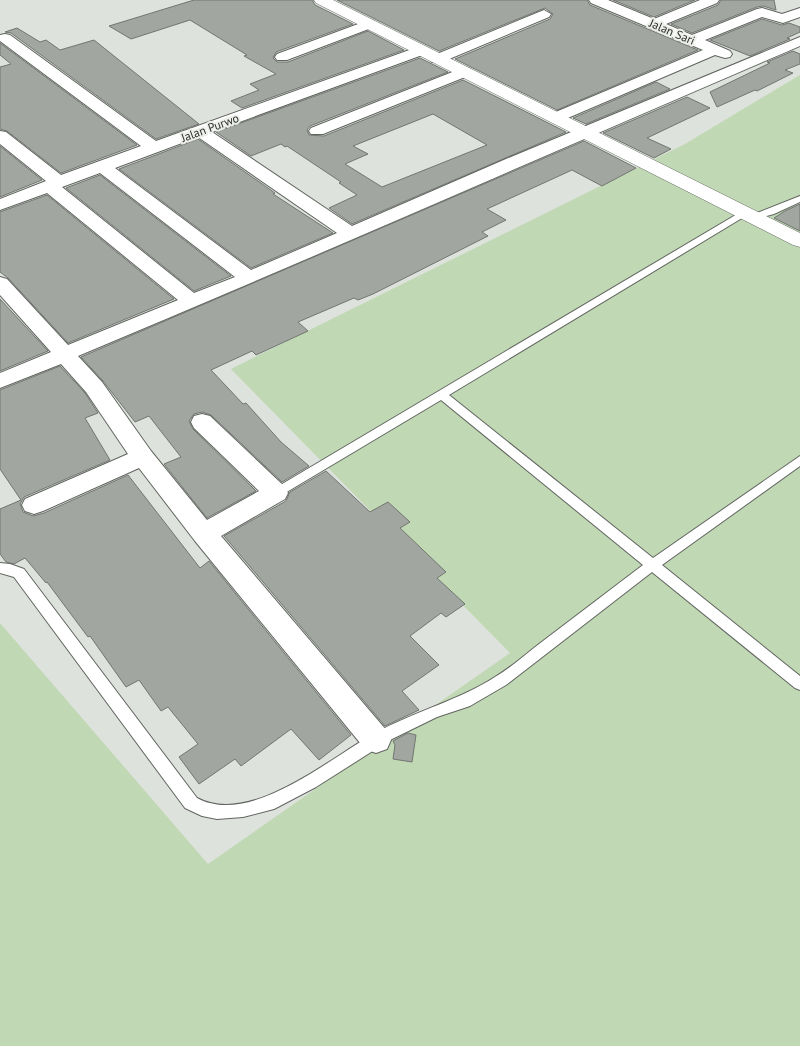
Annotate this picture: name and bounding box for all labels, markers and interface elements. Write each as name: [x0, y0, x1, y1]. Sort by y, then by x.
street label: Jalan Sari: [646, 15, 697, 48]
street label: Jalan Purwo: [178, 110, 241, 145]

